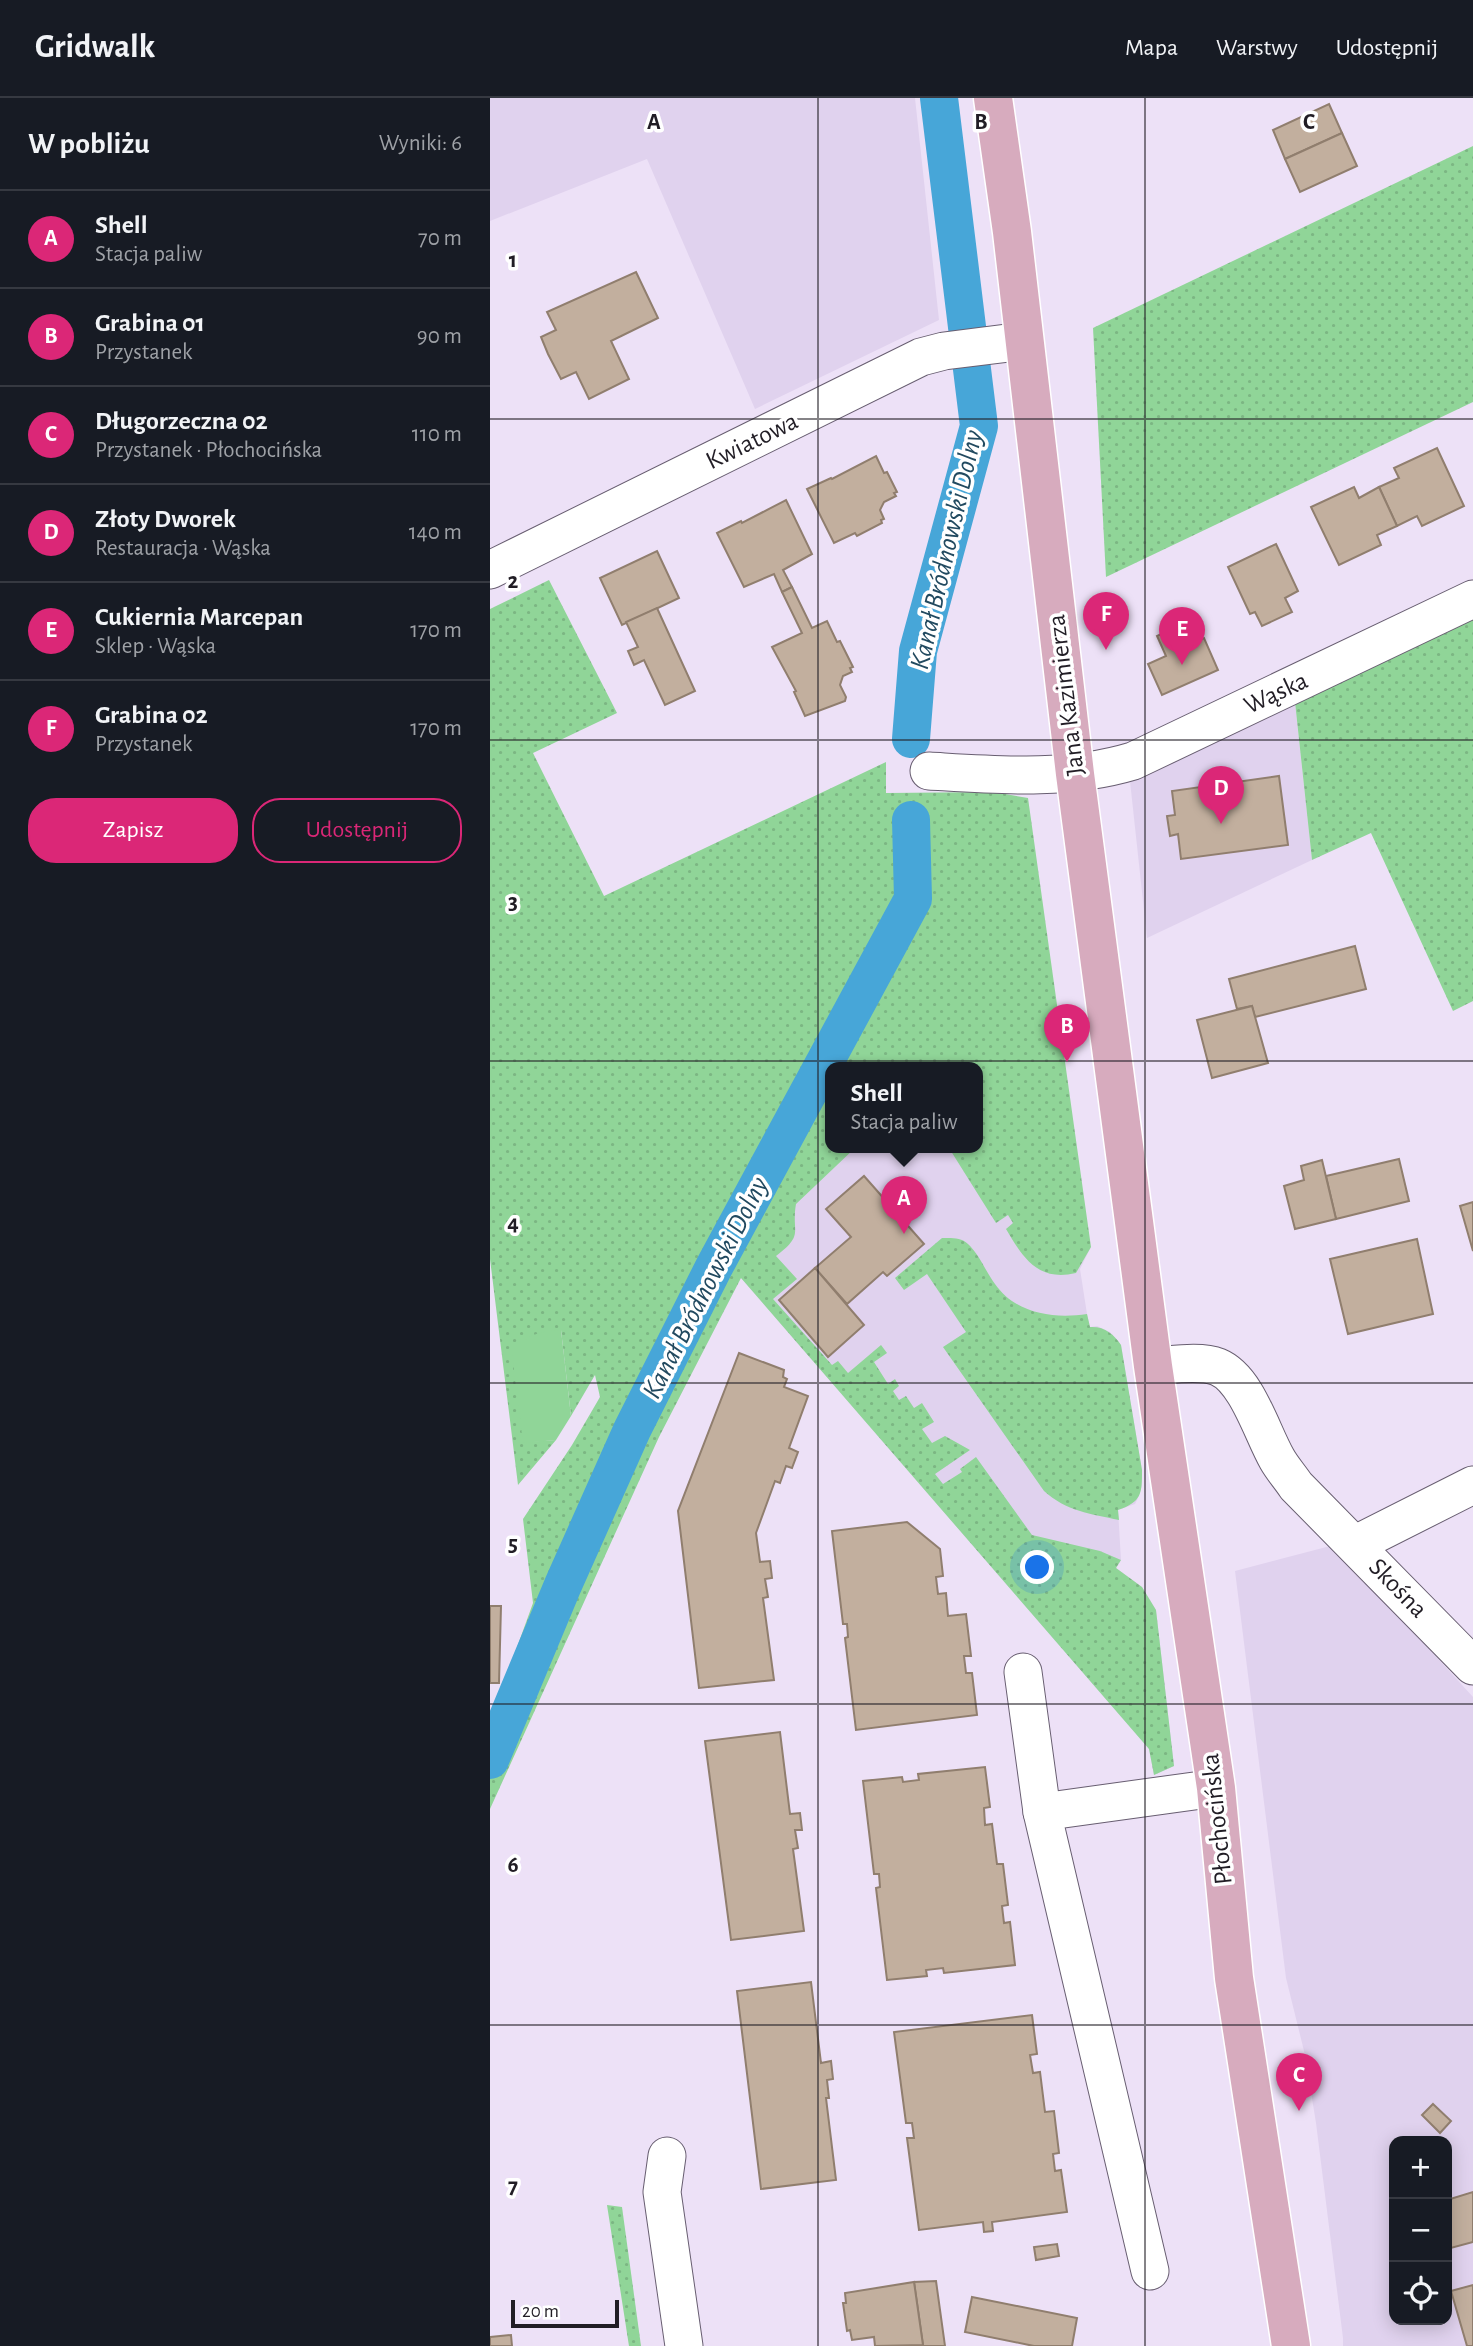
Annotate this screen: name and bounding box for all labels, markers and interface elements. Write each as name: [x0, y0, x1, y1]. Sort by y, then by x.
text: Gridwalk: [35, 31, 155, 64]
text: Mapa: [1125, 36, 1178, 60]
text: Warstwy: [1216, 36, 1298, 60]
text: Udostępnij: [1336, 36, 1438, 60]
text: A: [647, 111, 661, 134]
text: B: [974, 111, 988, 134]
text: C: [1303, 111, 1315, 134]
text: W pobliżu: [28, 129, 150, 159]
text: Wyniki: 6: [379, 132, 462, 155]
text: Shell: [95, 212, 148, 238]
text: A: [44, 227, 58, 250]
text: 70 m: [418, 227, 462, 250]
text: Stacja paliw: [95, 243, 202, 266]
text: 1: [509, 249, 517, 272]
text: Grabina 01: [95, 310, 205, 336]
text: B: [44, 325, 58, 348]
text: 90 m: [417, 325, 462, 348]
text: Przystanek: [95, 341, 193, 364]
text: Długorzeczna 02: [95, 408, 268, 434]
street label: Kwiatowa: [702, 408, 802, 474]
text: C: [45, 423, 57, 446]
text: 110 m: [412, 423, 462, 446]
water label: Kanał Bródnowski Dolny: [906, 427, 988, 672]
text: Przystanek · Płochocińska: [95, 439, 322, 462]
text: Złoty Dworek: [95, 506, 236, 532]
text: D: [43, 521, 59, 544]
text: 140 m: [409, 521, 462, 544]
text: Restauracja · Wąska: [95, 537, 271, 560]
text: 2: [508, 570, 519, 593]
pin: F: [1083, 592, 1129, 650]
text: Cukiernia Marcepan: [95, 604, 303, 630]
pin: E: [1159, 607, 1205, 665]
street label: Jana Kazimierza: [1043, 613, 1089, 777]
text: E: [45, 619, 57, 642]
text: 170 m: [410, 619, 462, 642]
text: Sklep · Wąska: [95, 635, 216, 658]
street label: Wąska: [1240, 667, 1312, 719]
text: Grabina 02: [95, 702, 208, 728]
text: F: [46, 717, 56, 740]
text: 170 m: [410, 717, 462, 740]
text: Przystanek: [95, 733, 193, 756]
pin: D: [1198, 766, 1244, 824]
button: Zapisz: [28, 798, 238, 863]
button: Udostępnij: [252, 798, 462, 863]
text: 3: [508, 891, 518, 914]
pin: B: [1044, 1004, 1090, 1062]
popup: [825, 1062, 983, 1153]
text: Shell: [850, 1080, 903, 1106]
text: Stacja paliw: [850, 1111, 958, 1134]
water label: Kanał Bródnowski Dolny: [638, 1172, 774, 1403]
pin: A: [881, 1176, 927, 1234]
text: 4: [507, 1212, 519, 1235]
text: 5: [508, 1533, 518, 1556]
your location: [1020, 1550, 1054, 1584]
street label: Skośna: [1364, 1553, 1432, 1623]
street label: Płochocińska: [1197, 1752, 1237, 1886]
text: 6: [507, 1854, 519, 1877]
pin: C: [1276, 2053, 1322, 2111]
map controls: [1389, 2136, 1452, 2325]
button: +: [1389, 2136, 1452, 2199]
text: 7: [508, 2175, 518, 2198]
button: −: [1389, 2199, 1452, 2262]
button: locate: [1389, 2262, 1452, 2325]
scale bar: [511, 2297, 620, 2329]
text: 20 m: [522, 2302, 559, 2321]

